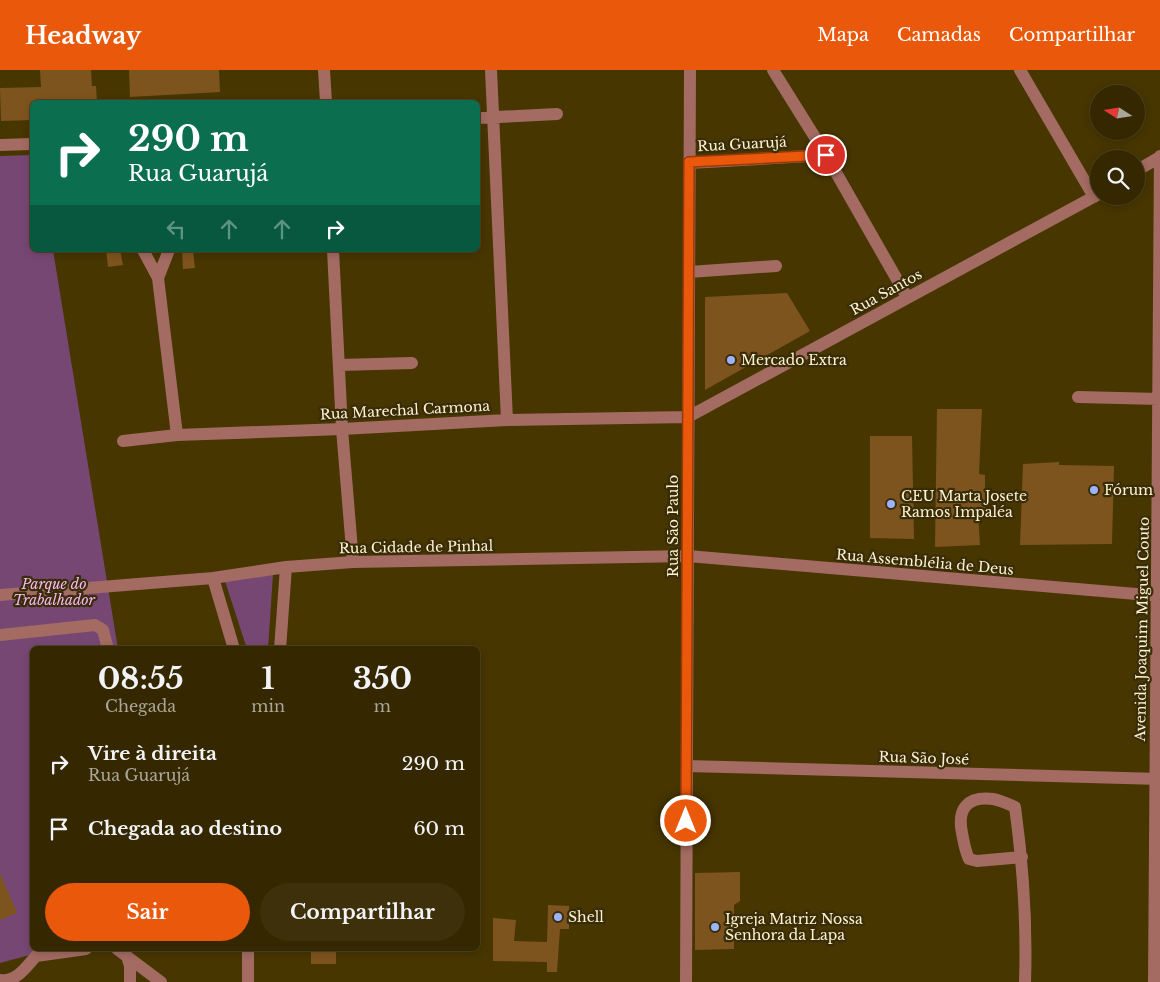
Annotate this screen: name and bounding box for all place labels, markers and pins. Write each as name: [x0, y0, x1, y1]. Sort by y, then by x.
pin: [805, 134, 847, 176]
place label: Mercado Extra: [741, 351, 847, 369]
marker: Mercado Extra: [725, 354, 737, 366]
place label: Fórum: [1104, 481, 1153, 499]
marker: Fórum: [1088, 484, 1100, 496]
place label: CEU Marta Josete Ramos Impaléa: [901, 487, 1027, 521]
marker: CEU Marta Josete Ramos Impaléa: [885, 498, 897, 510]
place label: Shell: [568, 908, 604, 926]
place label: Igreja Matriz Nossa Senhora da Lapa: [725, 910, 863, 944]
marker: Shell: [552, 911, 564, 923]
marker: Igreja Matriz Nossa Senhora da Lapa: [709, 921, 721, 933]

